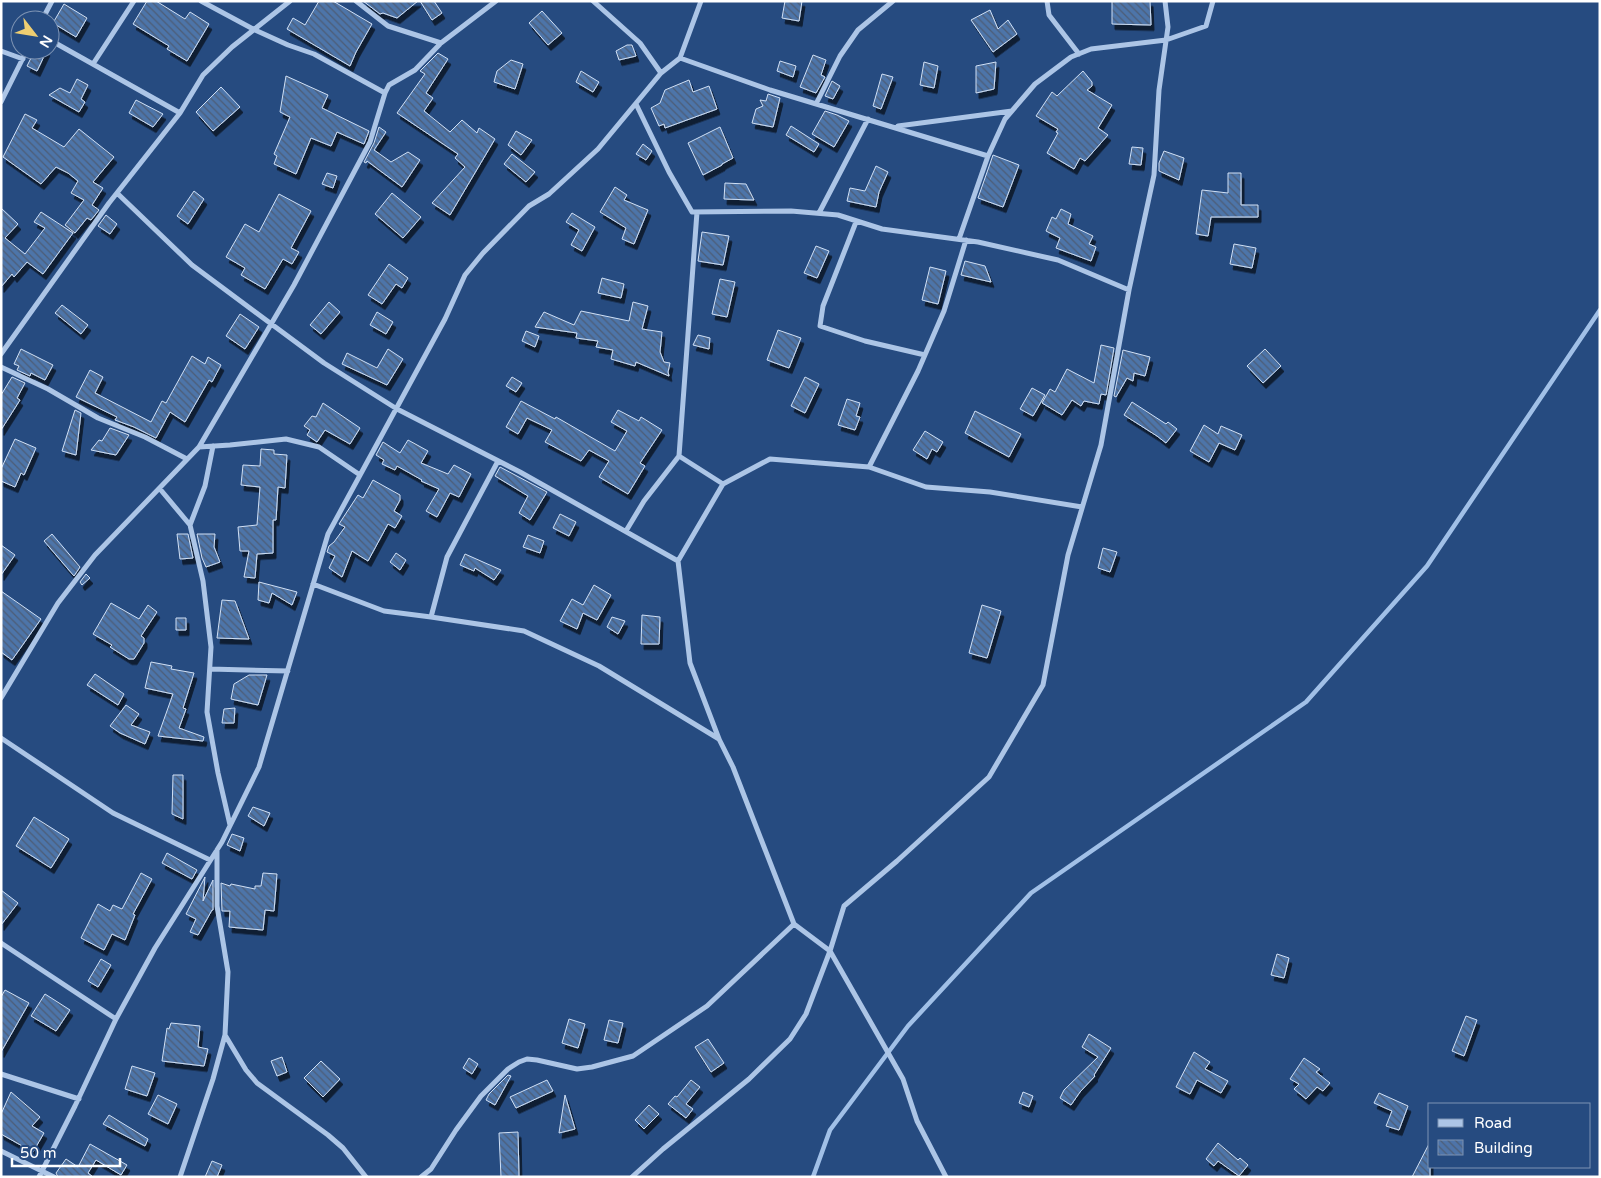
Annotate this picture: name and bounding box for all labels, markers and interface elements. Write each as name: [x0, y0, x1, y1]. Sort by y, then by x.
north arrow: [10, 10, 60, 60]
text: N: [36, 32, 56, 51]
legend: [1428, 1103, 1591, 1168]
text: Road: [1474, 1114, 1512, 1132]
scale bar: [12, 1136, 120, 1168]
text: Building: [1474, 1139, 1533, 1157]
text: 50 m: [20, 1144, 57, 1162]

